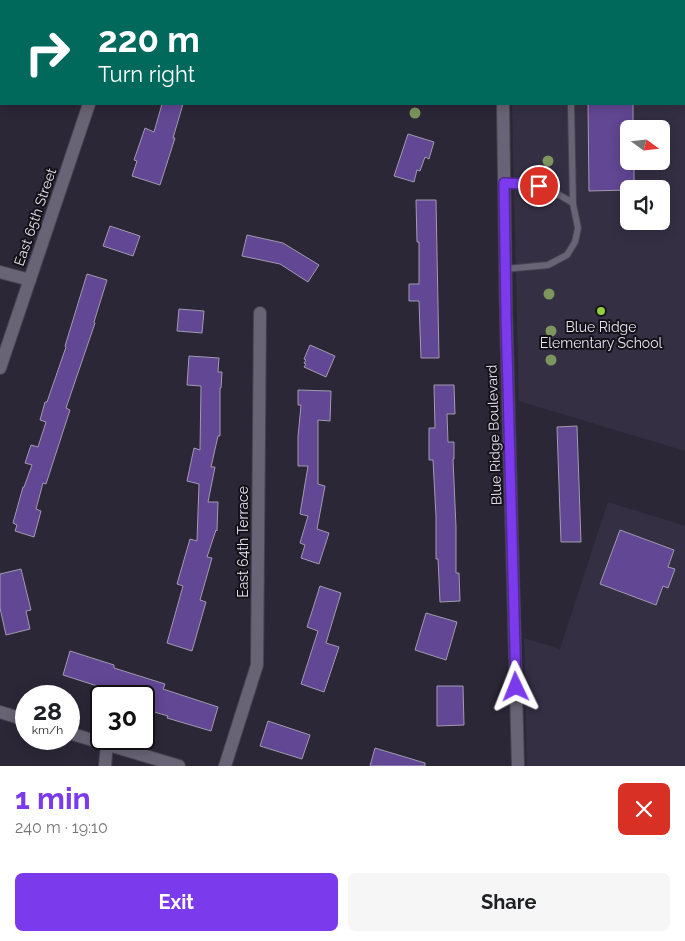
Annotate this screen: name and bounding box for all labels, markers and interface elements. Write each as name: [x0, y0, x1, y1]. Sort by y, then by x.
text: 220 m: [98, 19, 200, 60]
icon: right: [15, 20, 80, 85]
text: Turn right: [98, 61, 195, 87]
north arrow: [620, 120, 670, 170]
map controls: [620, 120, 670, 230]
pin: [518, 165, 560, 207]
street label: East 65th Street: [11, 166, 59, 268]
icon: arrive: [525, 172, 553, 200]
button: sound: [620, 180, 670, 230]
marker: Blue Ridge Elementary School: [595, 305, 607, 317]
place label: Blue Ridge Elementary School: [540, 319, 662, 351]
street label: Blue Ridge Boulevard: [484, 364, 504, 506]
street label: East 64th Terrace: [235, 486, 251, 598]
position arrow: [489, 660, 541, 712]
speed limit sign: 30: [90, 685, 155, 750]
text: 28: [33, 696, 62, 726]
text: km/h: [32, 723, 63, 737]
text: 1 min: [15, 781, 91, 816]
button: close: [618, 783, 670, 835]
text: 240 m · 19:10: [15, 818, 108, 837]
button: Exit: [15, 873, 338, 931]
button: Share: [348, 873, 670, 931]

